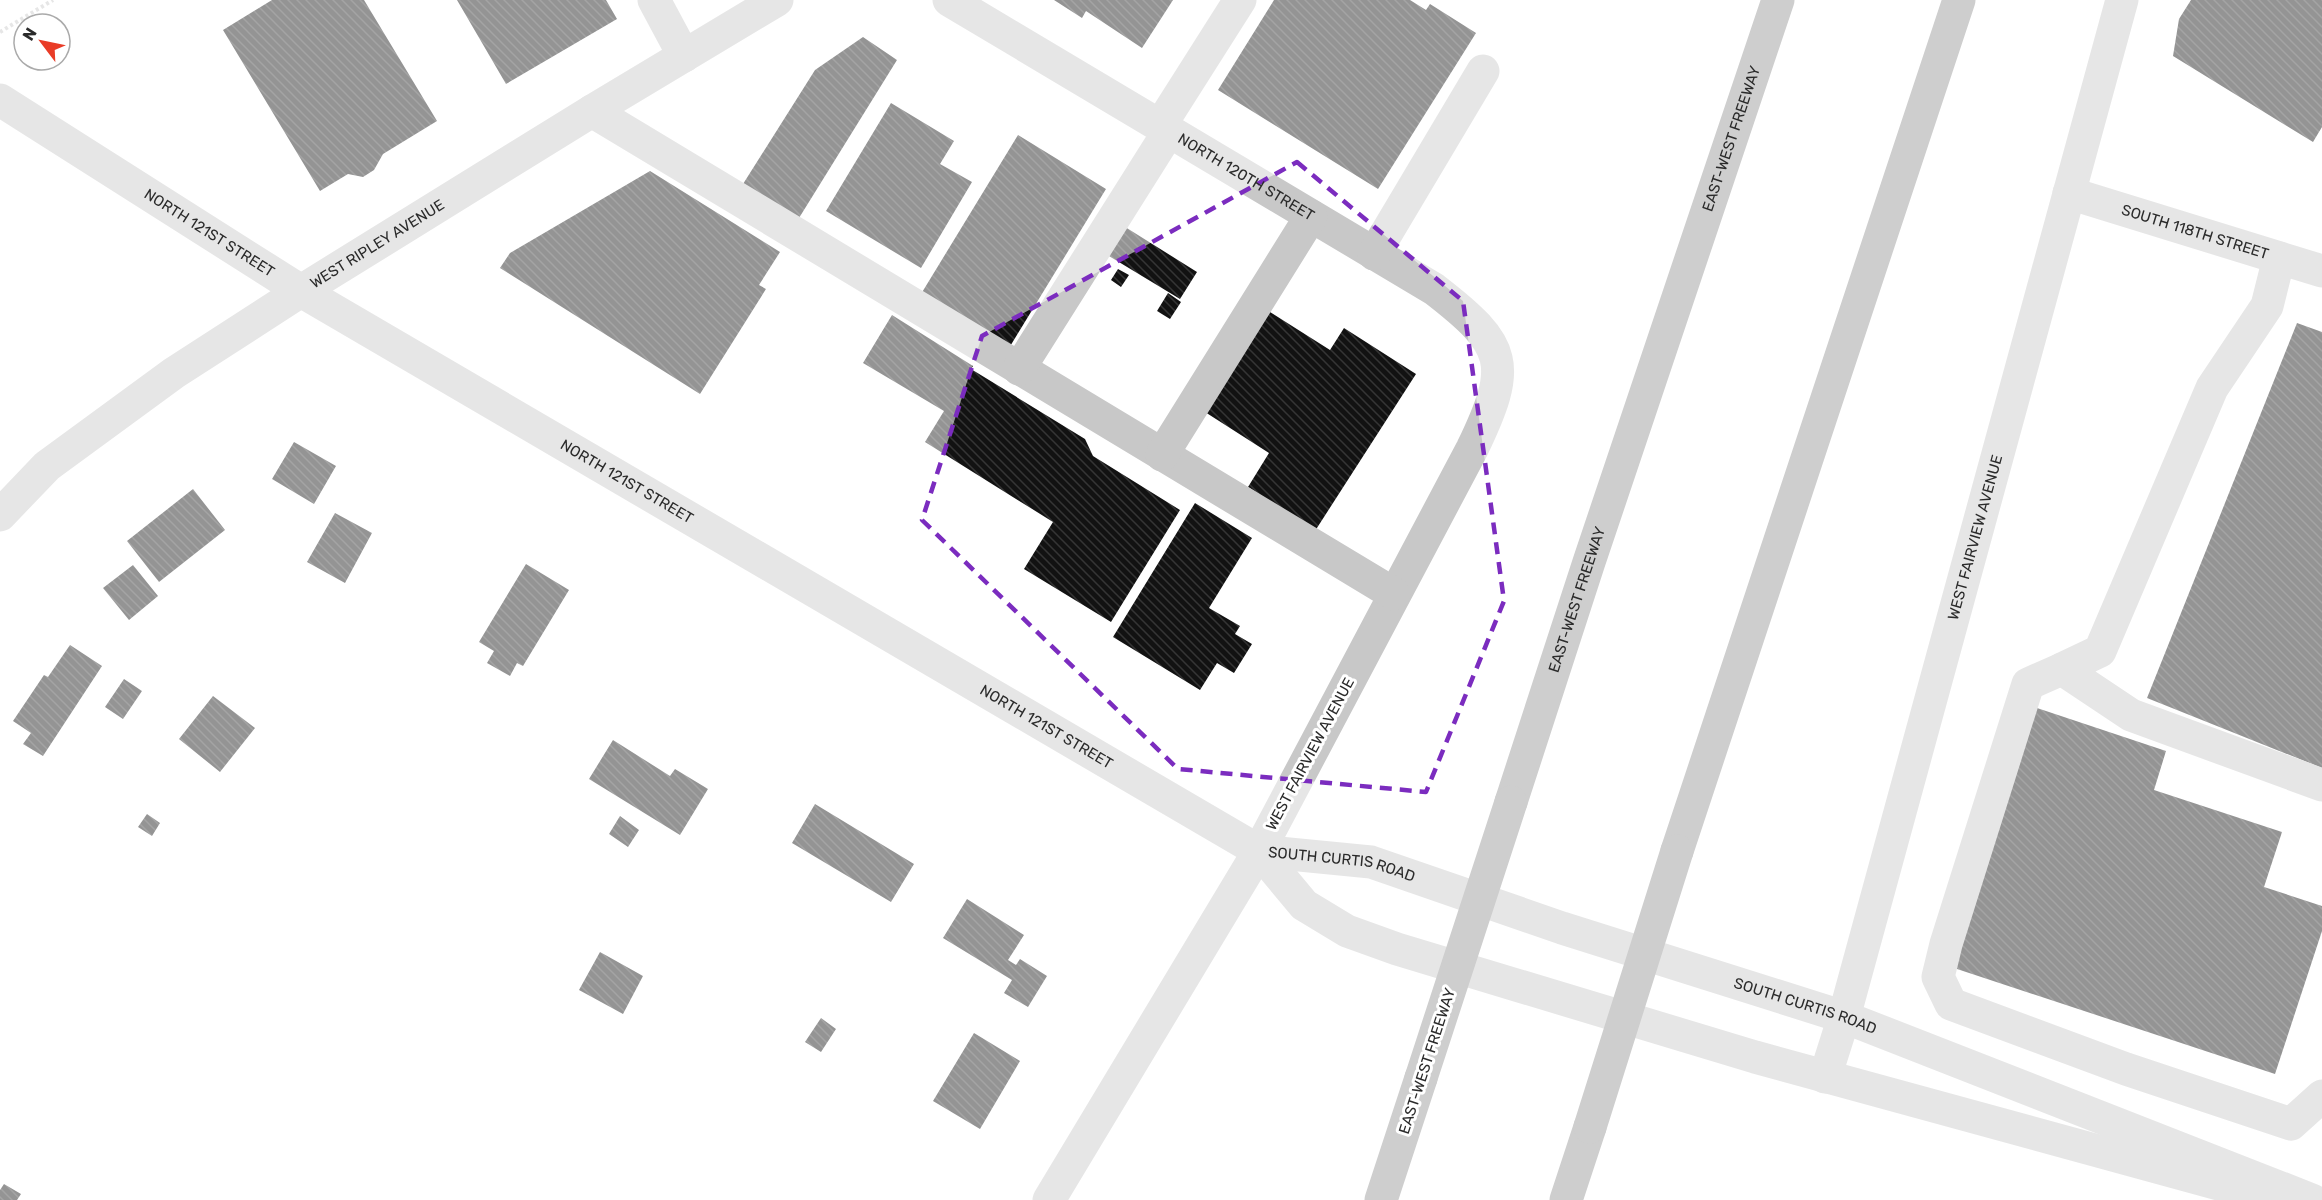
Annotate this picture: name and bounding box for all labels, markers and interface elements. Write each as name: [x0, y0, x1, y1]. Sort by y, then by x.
north arrow: [12, 12, 72, 72]
text: N: [19, 24, 41, 44]
street label: EAST-WEST FREEWAY: [1699, 63, 1764, 214]
street label: NORTH 120TH STREET: [1175, 130, 1318, 225]
street label: NORTH 121ST STREET: [141, 185, 278, 281]
street label: WEST RIPLEY AVENUE: [307, 196, 447, 292]
street label: SOUTH 118TH STREET: [2119, 201, 2271, 263]
street label: NORTH 121ST STREET: [557, 436, 697, 528]
street label: WEST FAIRVIEW AVENUE: [1944, 453, 2006, 622]
street label: EAST-WEST FREEWAY: [1545, 524, 1609, 675]
street label: WEST FAIRVIEW AVENUE: [1262, 675, 1358, 833]
street label: NORTH 121ST STREET: [977, 681, 1116, 773]
street label: SOUTH CURTIS ROAD: [1267, 843, 1418, 886]
street label: SOUTH CURTIS ROAD: [1732, 974, 1879, 1038]
street label: EAST-WEST FREEWAY: [1395, 986, 1459, 1136]

